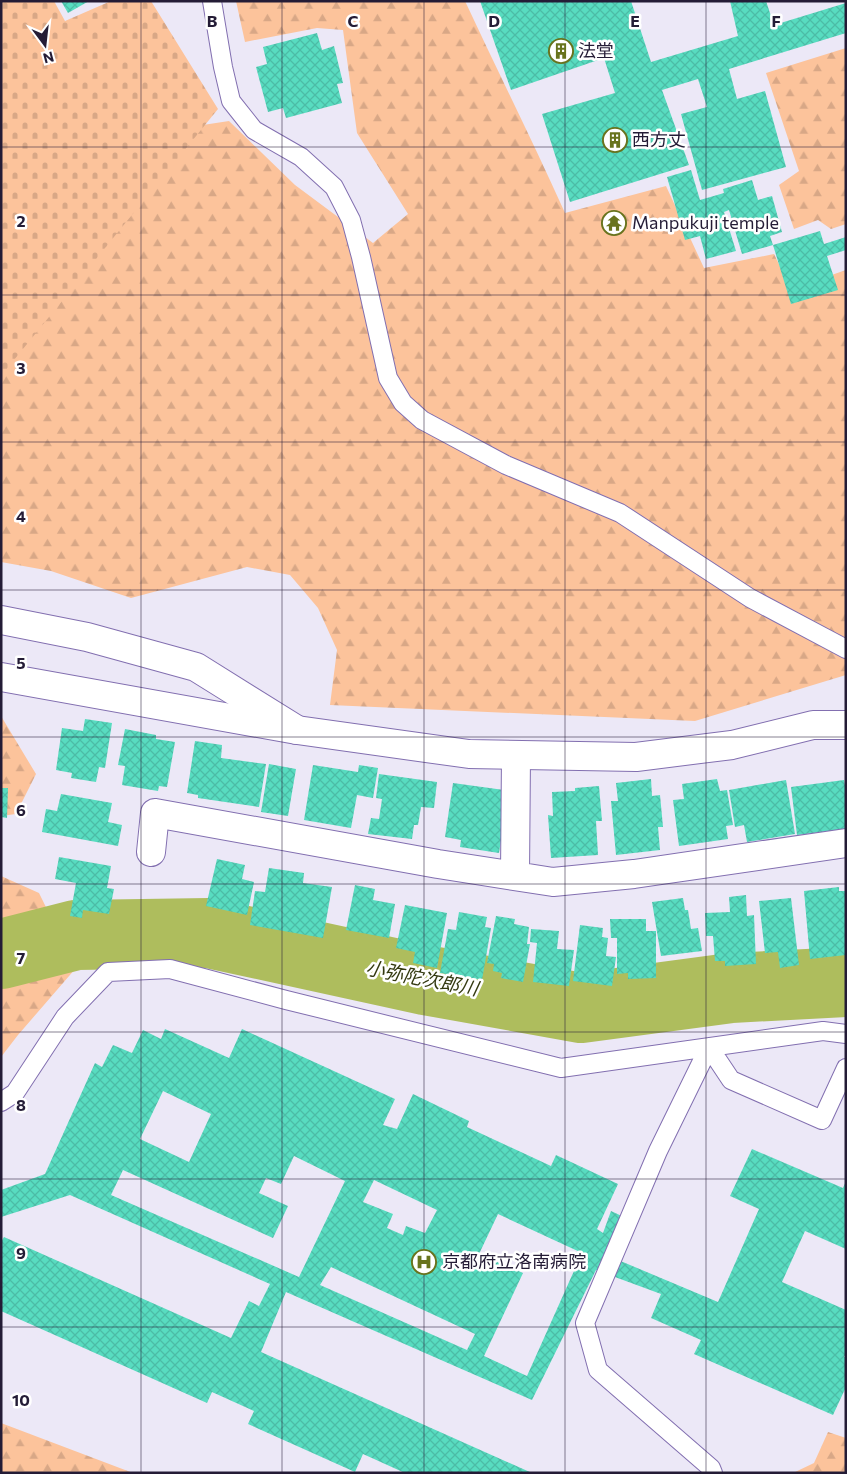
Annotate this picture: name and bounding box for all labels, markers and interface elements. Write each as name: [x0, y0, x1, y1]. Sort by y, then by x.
text: B: [207, 11, 218, 30]
text: C: [348, 11, 359, 30]
text: D: [488, 11, 500, 30]
text: E: [630, 11, 640, 30]
text: F: [771, 11, 781, 30]
north arrow: [20, 20, 70, 70]
building icon: 法堂: [548, 38, 574, 64]
place label: 法堂: [578, 39, 614, 61]
text: N: [41, 48, 56, 68]
building icon: 西方丈: [602, 127, 628, 153]
place label: 西方丈: [632, 128, 686, 150]
temple icon: Manpukuji temple: [601, 210, 627, 236]
text: 2: [16, 211, 26, 230]
place label: Manpukuji temple: [632, 211, 779, 233]
text: 3: [16, 358, 26, 377]
text: 4: [16, 506, 26, 525]
text: 5: [16, 653, 26, 672]
text: 6: [16, 800, 26, 819]
text: 7: [17, 948, 26, 967]
water label: 小弥陀次郎川: [364, 955, 482, 1000]
text: 8: [16, 1095, 26, 1114]
text: 9: [16, 1243, 26, 1262]
hospital icon: 京都府立洛南病院: [411, 1249, 437, 1275]
place label: 京都府立洛南病院: [442, 1250, 586, 1272]
text: 10: [12, 1390, 30, 1409]

